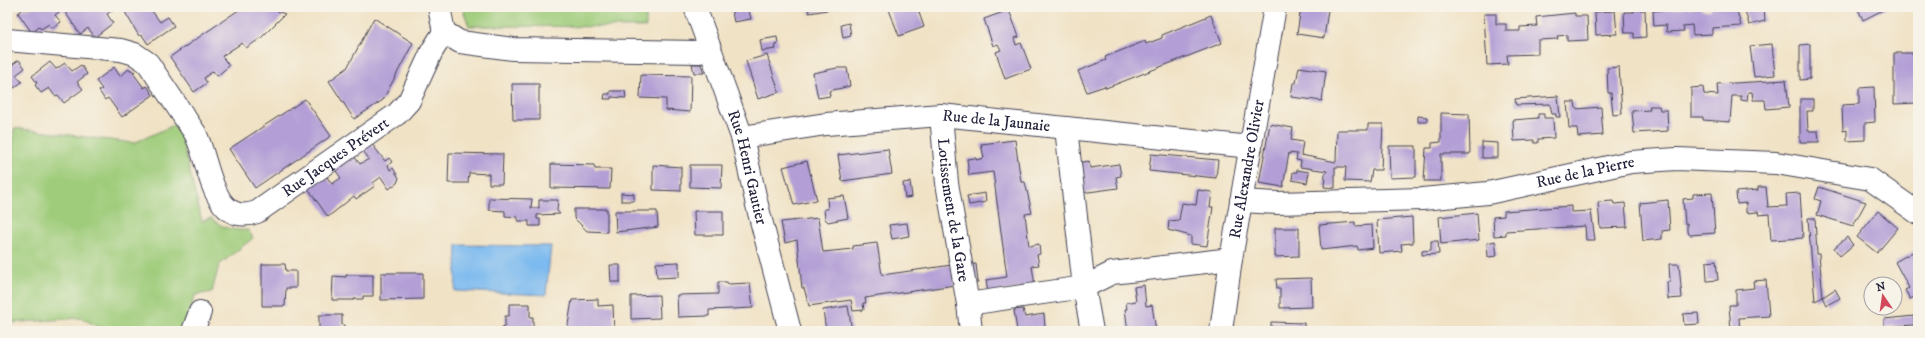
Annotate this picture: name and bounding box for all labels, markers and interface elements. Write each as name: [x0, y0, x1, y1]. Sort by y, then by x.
street label: Rue Alexandre Olivier: [1225, 98, 1269, 240]
street label: Rue de la Jaunaie: [942, 105, 1051, 136]
street label: Rue Henri Gautier: [723, 107, 772, 227]
street label: Rue Jacques Prévert: [278, 113, 393, 201]
street label: Lotissement de la Gare: [933, 138, 974, 284]
street label: Rue de la Pierre: [1534, 152, 1635, 192]
north arrow: [1863, 276, 1903, 316]
text: N: [1875, 279, 1887, 295]

